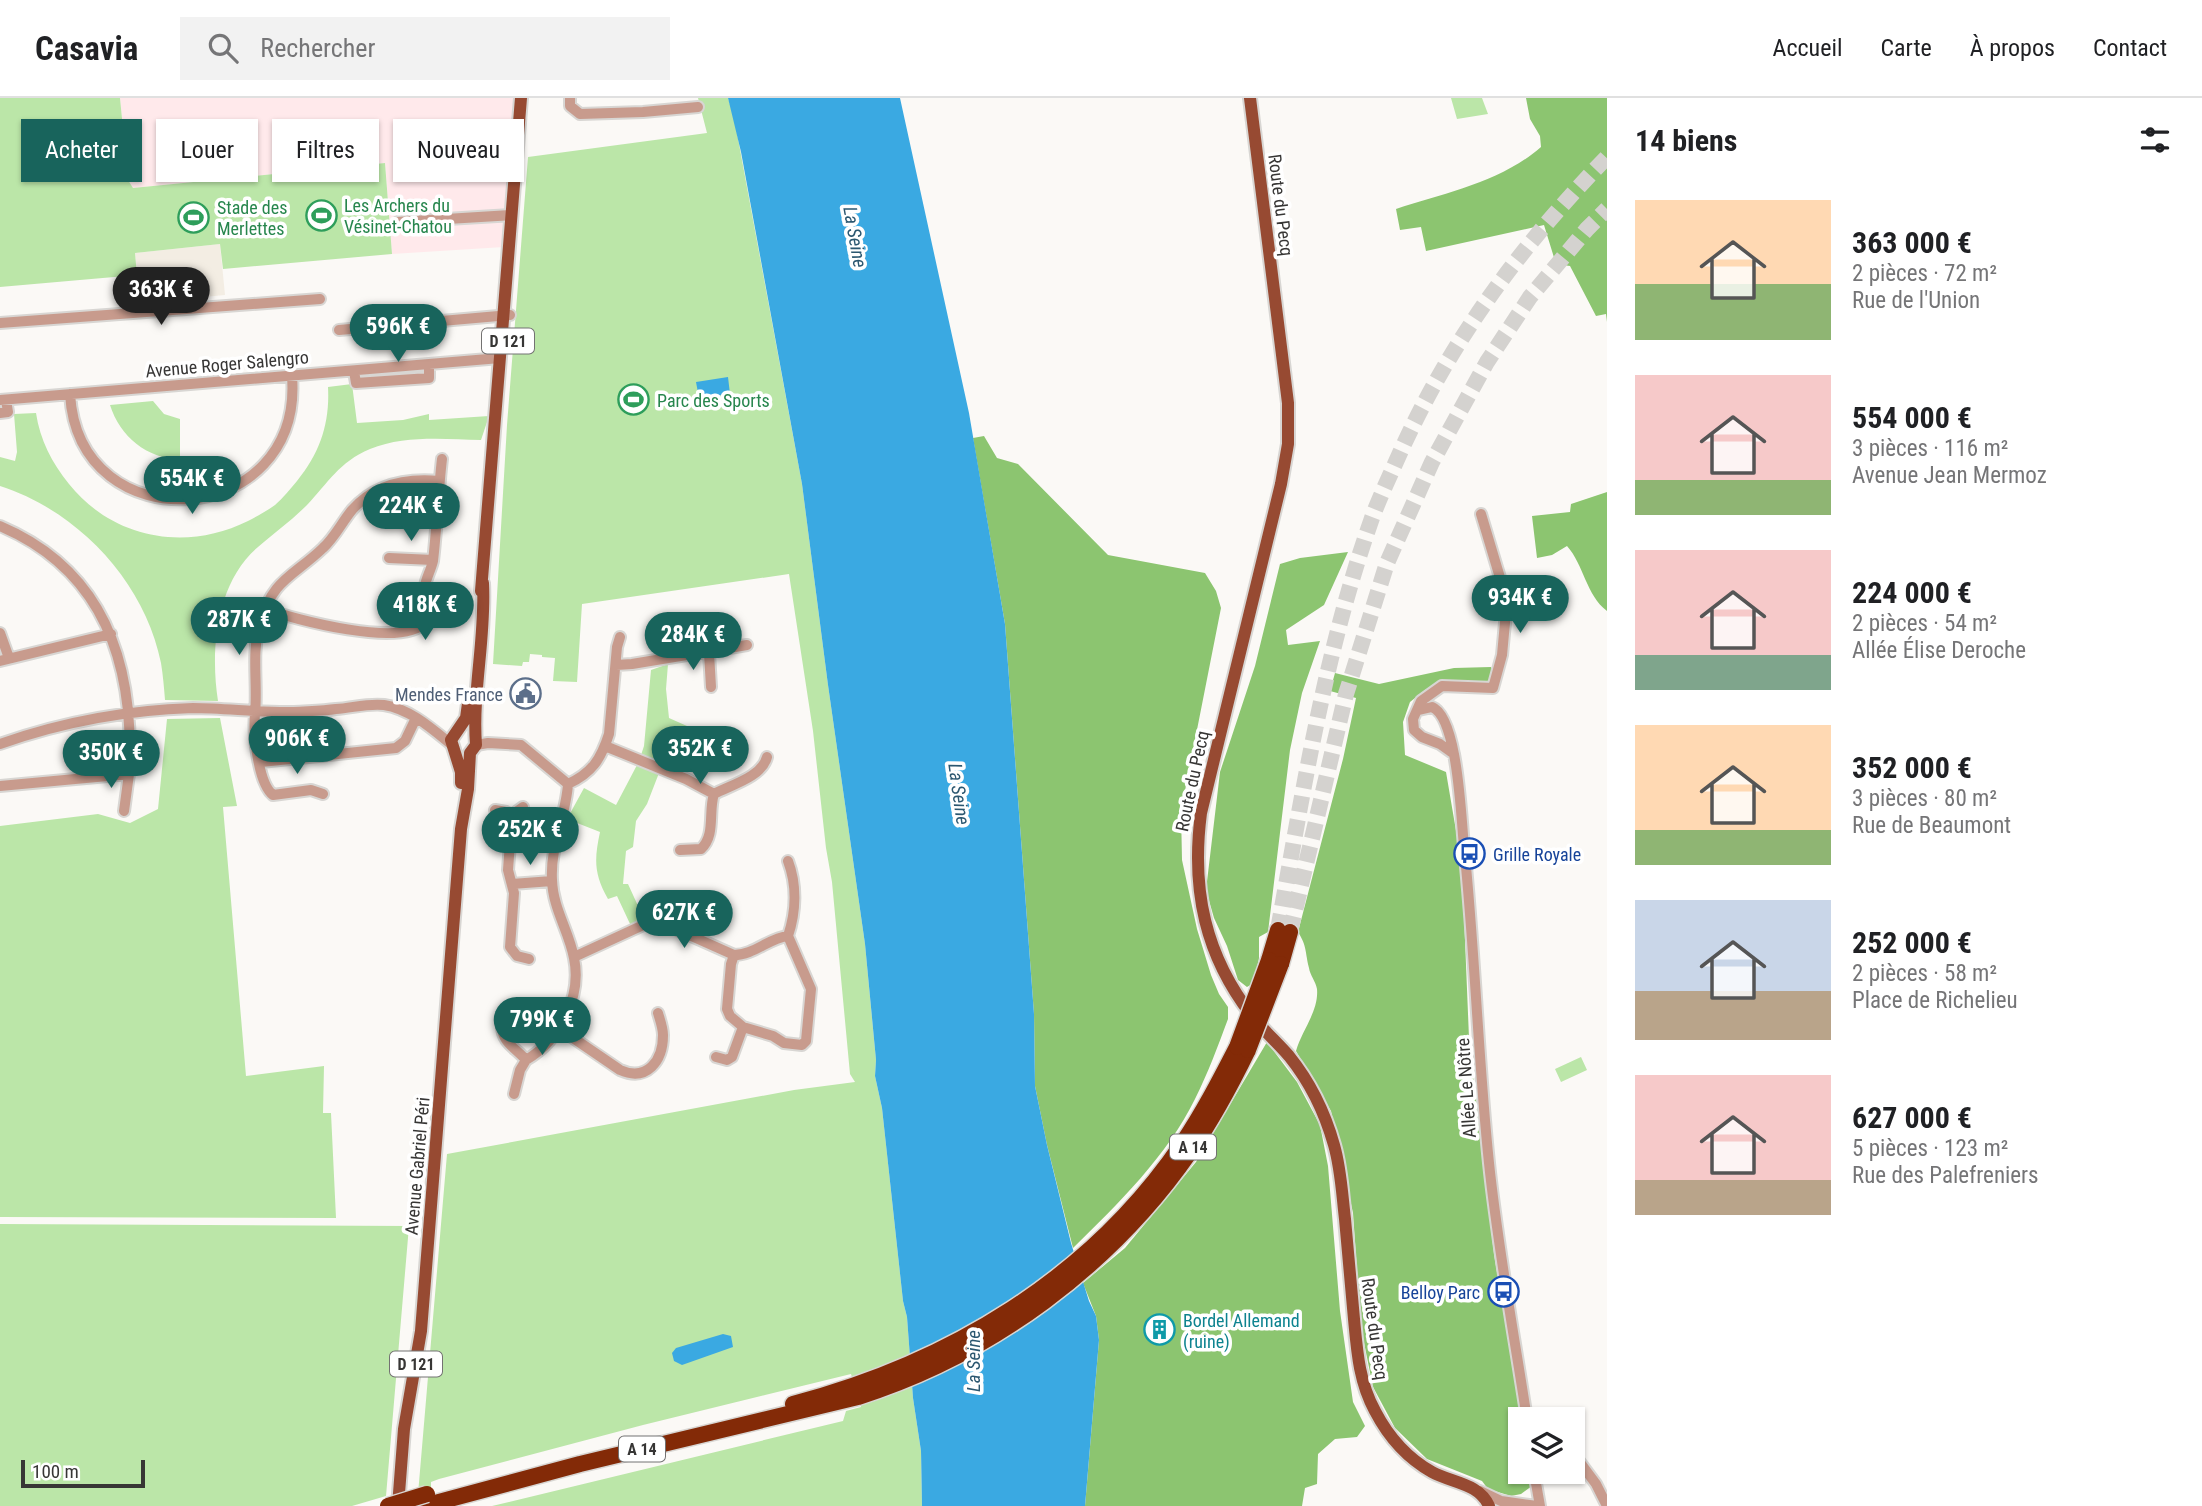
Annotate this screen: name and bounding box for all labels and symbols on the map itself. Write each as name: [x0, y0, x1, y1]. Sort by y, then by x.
street label: Route du Pecq: [1264, 153, 1298, 257]
place label: Les Archers du Vésinet-Chatou: [344, 195, 452, 237]
place label: Stade des Merlettes: [217, 197, 287, 239]
sports icon: Les Archers du Vésinet-Chatou: [304, 198, 338, 232]
sports icon: Stade des Merlettes: [177, 200, 211, 234]
water label: La Seine: [838, 205, 872, 269]
pin: 363K €: [104, 268, 218, 327]
pin: 596K €: [341, 304, 455, 364]
road number: D 121: [482, 328, 534, 354]
street label: Avenue Roger Salengro: [144, 346, 310, 382]
sports icon: Parc des Sports: [617, 383, 651, 417]
place label: Parc des Sports: [657, 390, 770, 411]
pin: 554K €: [135, 456, 249, 516]
pin: 224K €: [354, 484, 468, 543]
pin: 934K €: [1463, 575, 1577, 635]
pin: 418K €: [368, 582, 482, 642]
pin: 287K €: [182, 598, 296, 657]
pin: 284K €: [636, 612, 750, 672]
public building icon: Mendes France: [509, 677, 543, 711]
place label: Mendes France: [395, 684, 503, 705]
pin: 906K €: [240, 716, 354, 776]
pin: 352K €: [643, 726, 757, 786]
street label: Route du Pecq: [1171, 729, 1213, 833]
pin: 350K €: [54, 730, 168, 790]
water label: La Seine: [943, 762, 975, 826]
pin: 252K €: [473, 808, 587, 867]
bus stop icon: Grille Royale: [1453, 837, 1487, 871]
place label: Grille Royale: [1493, 844, 1581, 865]
pin: 627K €: [627, 890, 741, 950]
pin: 799K €: [485, 998, 599, 1057]
street label: Allée Le Nôtre: [1452, 1037, 1480, 1139]
street label: Avenue Gabriel Péri: [401, 1096, 433, 1236]
road number: A 14: [1170, 1134, 1216, 1160]
bus stop icon: Belloy Parc: [1486, 1275, 1520, 1309]
street label: Route du Pecq: [1357, 1277, 1393, 1381]
place label: Belloy Parc: [1401, 1282, 1480, 1303]
place label: Bordel Allemand (ruine): [1183, 1310, 1300, 1353]
building icon: Bordel Allemand (ruine): [1143, 1313, 1177, 1347]
water label: La Seine: [962, 1330, 985, 1392]
road number: D 121: [390, 1352, 442, 1376]
road number: A 14: [619, 1436, 665, 1462]
scale bar: [21, 1457, 145, 1489]

